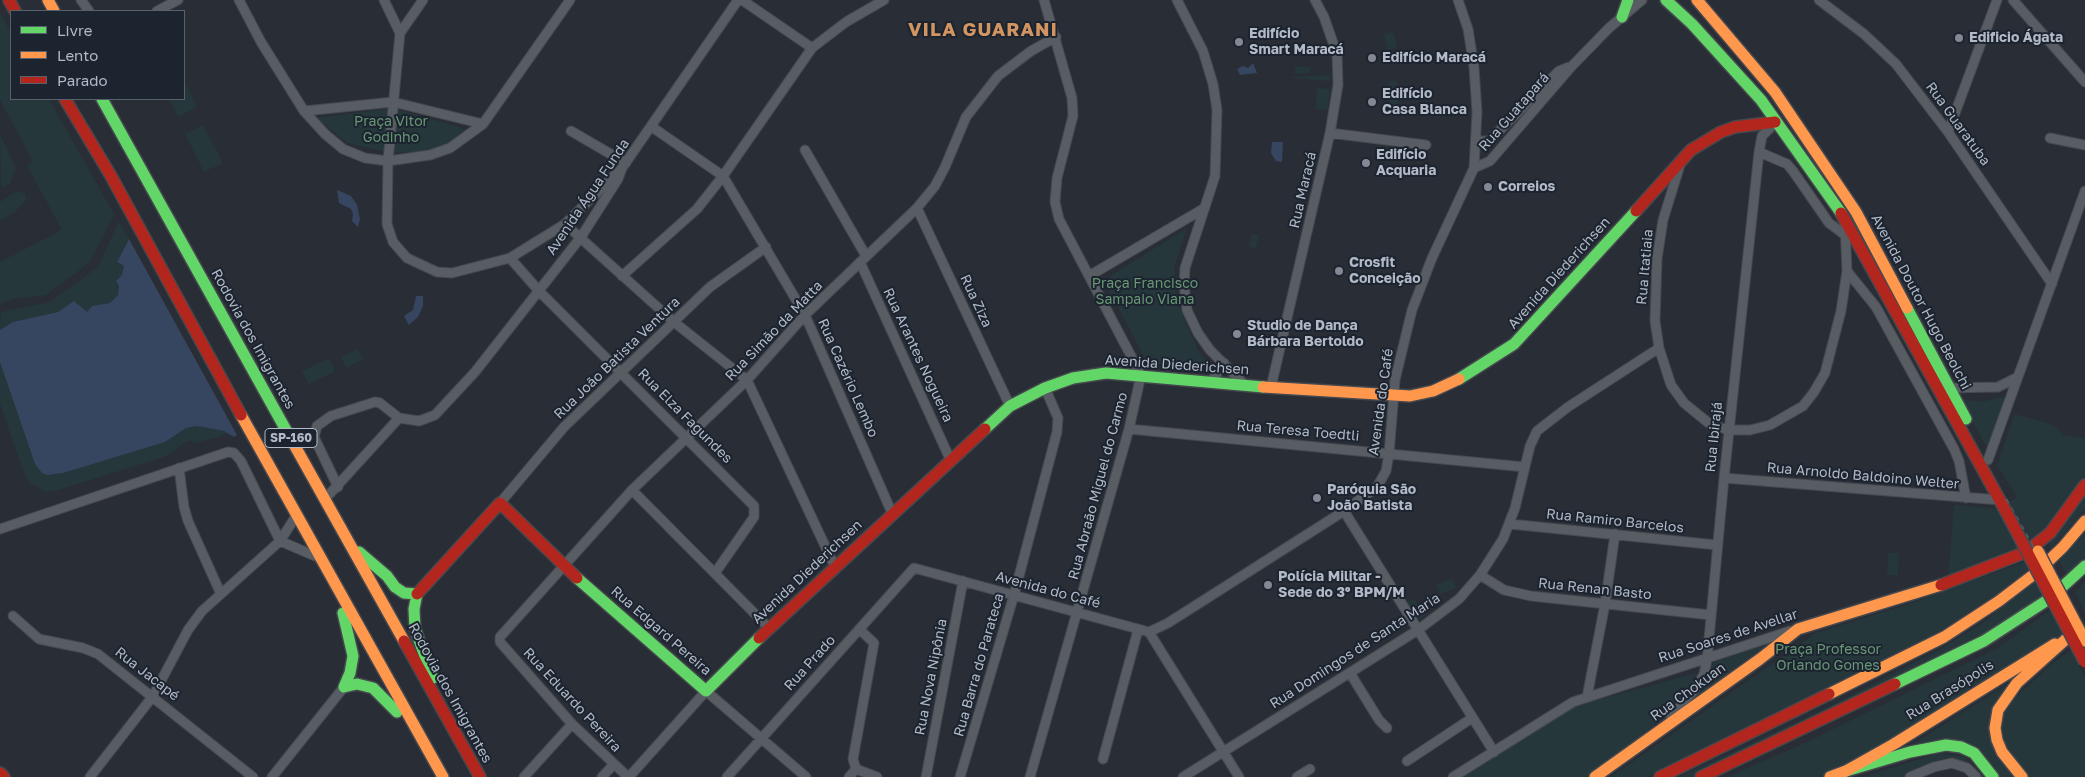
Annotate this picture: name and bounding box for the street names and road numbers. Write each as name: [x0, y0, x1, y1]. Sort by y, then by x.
street label: Rua Guatapará: [1475, 69, 1553, 155]
street label: Rua Guaratuba: [1922, 79, 1994, 169]
street label: Avenida Água Funda: [543, 136, 633, 258]
street label: Rua Maracá: [1286, 150, 1320, 230]
street label: Avenida Doutor Hugo Beolchi: [1868, 211, 1974, 393]
street label: Avenida Diederichsen: [1504, 214, 1614, 332]
street label: Rua Itatiaia: [1633, 229, 1657, 305]
street label: Rodovia dos Imigrantes: [207, 266, 299, 412]
street label: Rua Ziza: [956, 272, 996, 330]
street label: Rua Simão da Matta: [722, 277, 826, 385]
street label: Rua Arantes Nogueira: [880, 285, 956, 425]
street label: Rua João Batista Ventura: [551, 293, 683, 423]
street label: Rua Cazério Lembo: [814, 316, 882, 440]
street label: Avenida do Café: [1365, 348, 1397, 456]
street label: Avenida Diederichsen: [1104, 352, 1250, 378]
street label: Rua Elza Fagundes: [634, 365, 736, 467]
street label: Rua Abraão Miguel do Carmo: [1065, 390, 1131, 582]
street label: Rua Ibirajá: [1702, 401, 1726, 473]
street label: Rua Teresa Toedtli: [1236, 417, 1360, 445]
road number: SP-160: [265, 428, 317, 448]
street label: Rua Arnoldo Baldoino Welter: [1766, 459, 1960, 493]
street label: Rua Ramiro Barcelos: [1545, 505, 1685, 537]
street label: Avenida Diederichsen: [748, 517, 866, 627]
street label: Avenida do Café: [994, 568, 1102, 612]
street label: Rua Renan Basto: [1537, 575, 1653, 603]
street label: Rua Edgard Pereira: [607, 583, 715, 679]
street label: Rua Domingos de Santa Maria: [1267, 590, 1443, 712]
street label: Rua Barra do Parateca: [950, 591, 1008, 739]
street label: Rua Soares de Avellar: [1656, 606, 1800, 666]
street label: Rua Nova Nipônia: [911, 617, 951, 737]
street label: Rodovia dos Imigrantes: [404, 620, 496, 766]
street label: Rua Prado: [781, 632, 839, 694]
street label: Rua Jacapé: [111, 644, 183, 704]
street label: Rua Eduardo Pereira: [520, 645, 624, 755]
street label: Rua Brasópolis: [1903, 656, 1997, 724]
street label: Rua Chokuan: [1647, 659, 1729, 725]

